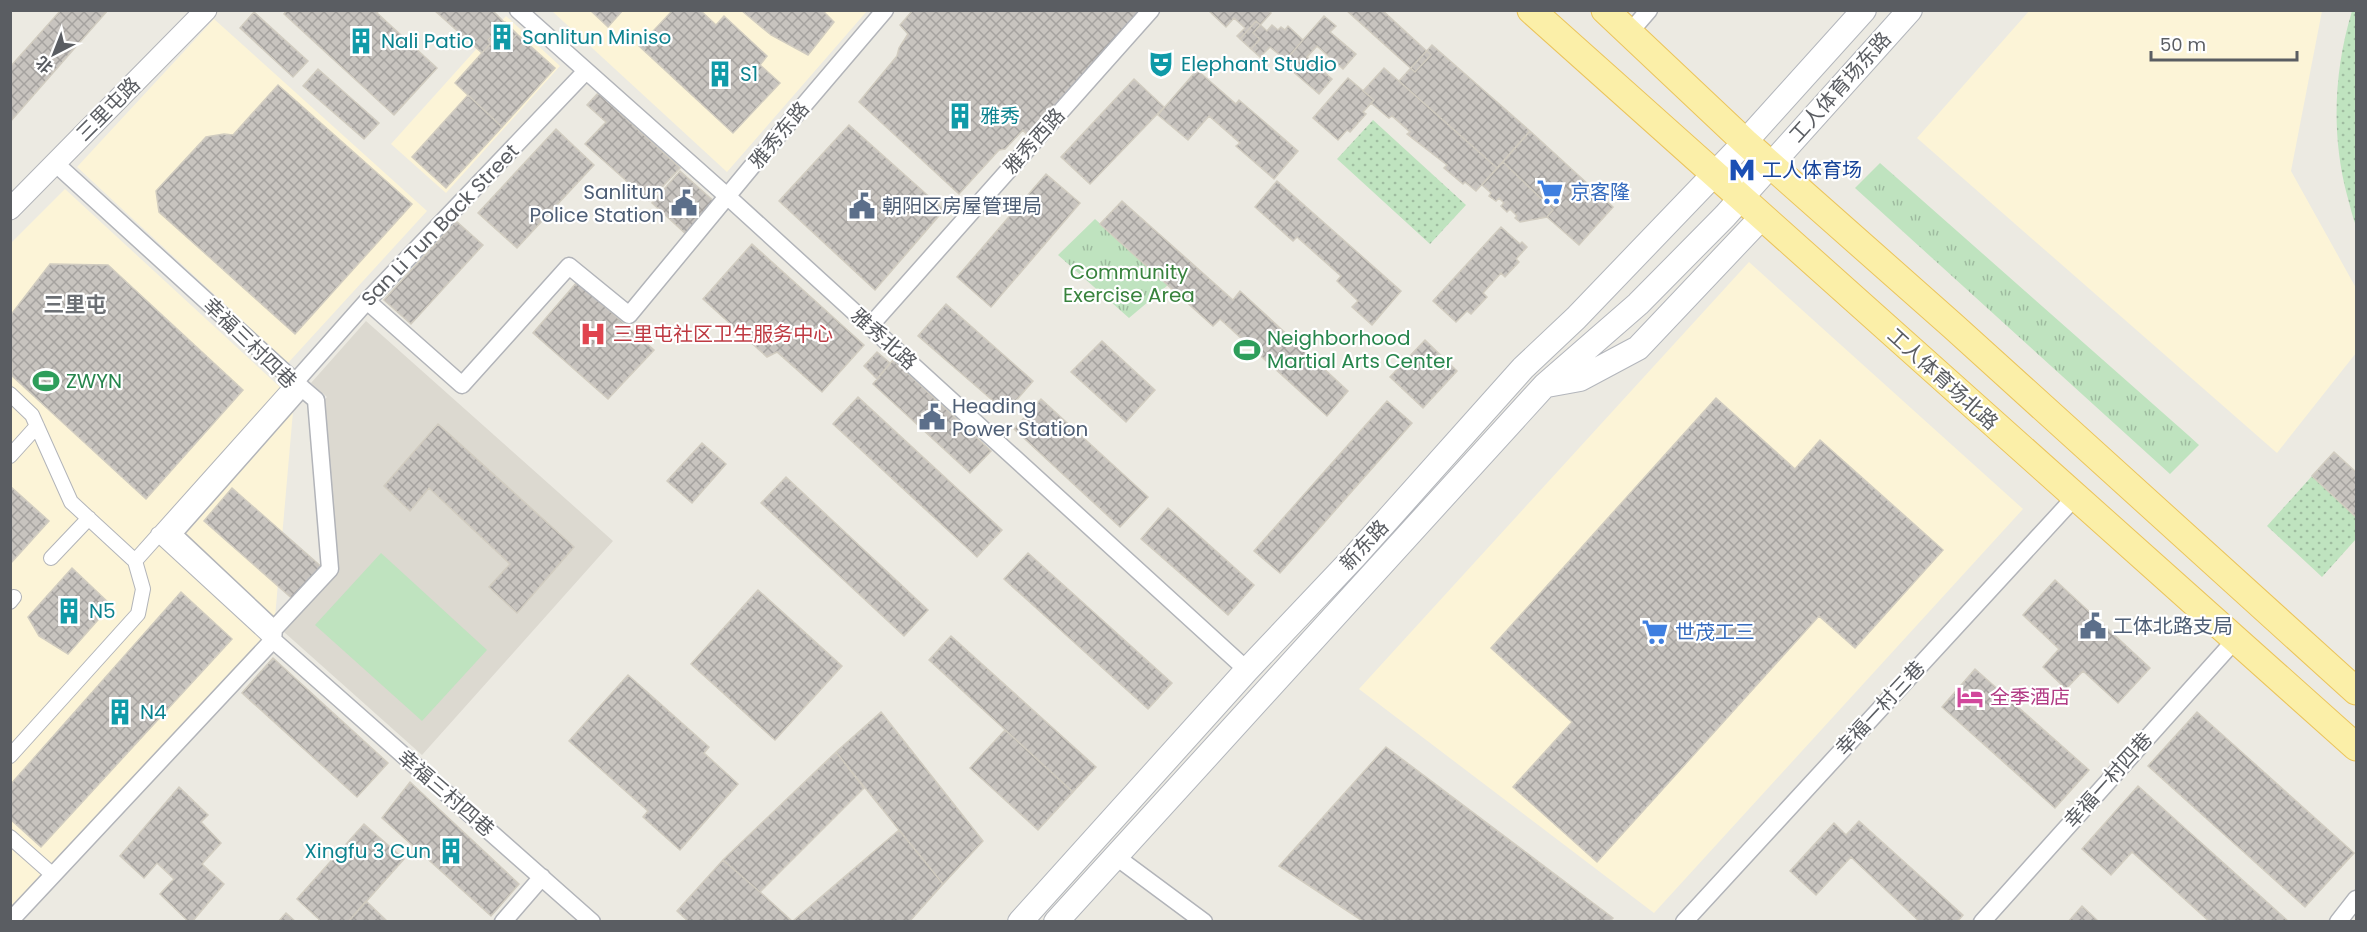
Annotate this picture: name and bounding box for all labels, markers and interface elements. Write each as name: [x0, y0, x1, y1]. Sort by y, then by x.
building icon: Sanlitun Miniso: [487, 22, 517, 52]
place label: Sanlitun Miniso: [522, 23, 671, 51]
north arrow: [24, 24, 84, 84]
scale bar: [2151, 24, 2296, 62]
building icon: Nali Patio: [346, 26, 376, 56]
street label: 工人体育场东路: [1783, 26, 1897, 148]
place label: Nali Patio: [381, 27, 474, 55]
text: 50 m: [2160, 32, 2206, 57]
theatre icon: Elephant Studio: [1146, 49, 1176, 79]
place label: Elephant Studio: [1181, 50, 1337, 78]
text: 北: [31, 51, 58, 79]
building icon: S1: [705, 59, 735, 89]
place label: S1: [740, 60, 758, 88]
street label: 三里屯路: [70, 71, 146, 147]
street label: 雅秀东路: [743, 95, 815, 175]
building icon: 雅秀: [945, 101, 975, 131]
place label: 雅秀: [980, 102, 1020, 130]
street label: 雅秀西路: [997, 102, 1071, 180]
street label: San Li Tun Back Street: [355, 138, 525, 312]
metro station icon: 工人体育场: [1727, 155, 1757, 185]
place label: 工人体育场: [1762, 156, 1862, 184]
supermarket icon: 京客隆: [1535, 177, 1565, 207]
place label: Sanlitun Police Station: [530, 178, 664, 229]
place label: 京客隆: [1570, 178, 1630, 206]
public building icon: Sanlitun Police Station: [669, 188, 699, 218]
public building icon: 朝阳区房屋管理局: [847, 191, 877, 221]
place label: 朝阳区房屋管理局: [882, 192, 1042, 220]
park label: Community Exercise Area: [1063, 258, 1195, 309]
district label: 三里屯: [44, 290, 107, 319]
street label: 幸福三村四巷: [197, 291, 303, 395]
street label: 雅秀北路: [845, 302, 923, 376]
hospital icon: 三里屯社区卫生服务中心: [578, 319, 608, 349]
place label: 三里屯社区卫生服务中心: [613, 320, 833, 348]
street label: 工人体育场北路: [1882, 322, 2004, 436]
place label: Neighborhood Martial Arts Center: [1267, 324, 1453, 375]
sports icon: Neighborhood Martial Arts Center: [1232, 335, 1262, 365]
sports icon: ZWYN: [31, 366, 61, 396]
place label: ZWYN: [66, 367, 122, 395]
place label: Heading Power Station: [952, 392, 1088, 443]
public building icon: Heading Power Station: [917, 402, 947, 432]
street label: 新东路: [1333, 514, 1395, 576]
building icon: N5: [54, 596, 84, 626]
place label: N5: [89, 597, 116, 625]
public building icon: 工体北路支局: [2078, 611, 2108, 641]
place label: 工体北路支局: [2113, 612, 2233, 640]
supermarket icon: 世茂工三: [1640, 617, 1670, 647]
place label: 世茂工三: [1675, 618, 1755, 646]
street label: 幸福一村三巷: [1829, 655, 1931, 761]
hotel icon: 全季酒店: [1955, 682, 1985, 712]
place label: 全季酒店: [1990, 683, 2070, 711]
building icon: N4: [105, 697, 135, 727]
place label: N4: [140, 698, 167, 726]
street label: 幸福一村四巷: [2057, 726, 2159, 834]
street label: 幸福三村四巷: [392, 743, 500, 843]
building icon: Xingfu 3 Cun: [436, 836, 466, 866]
place label: Xingfu 3 Cun: [304, 837, 431, 865]

